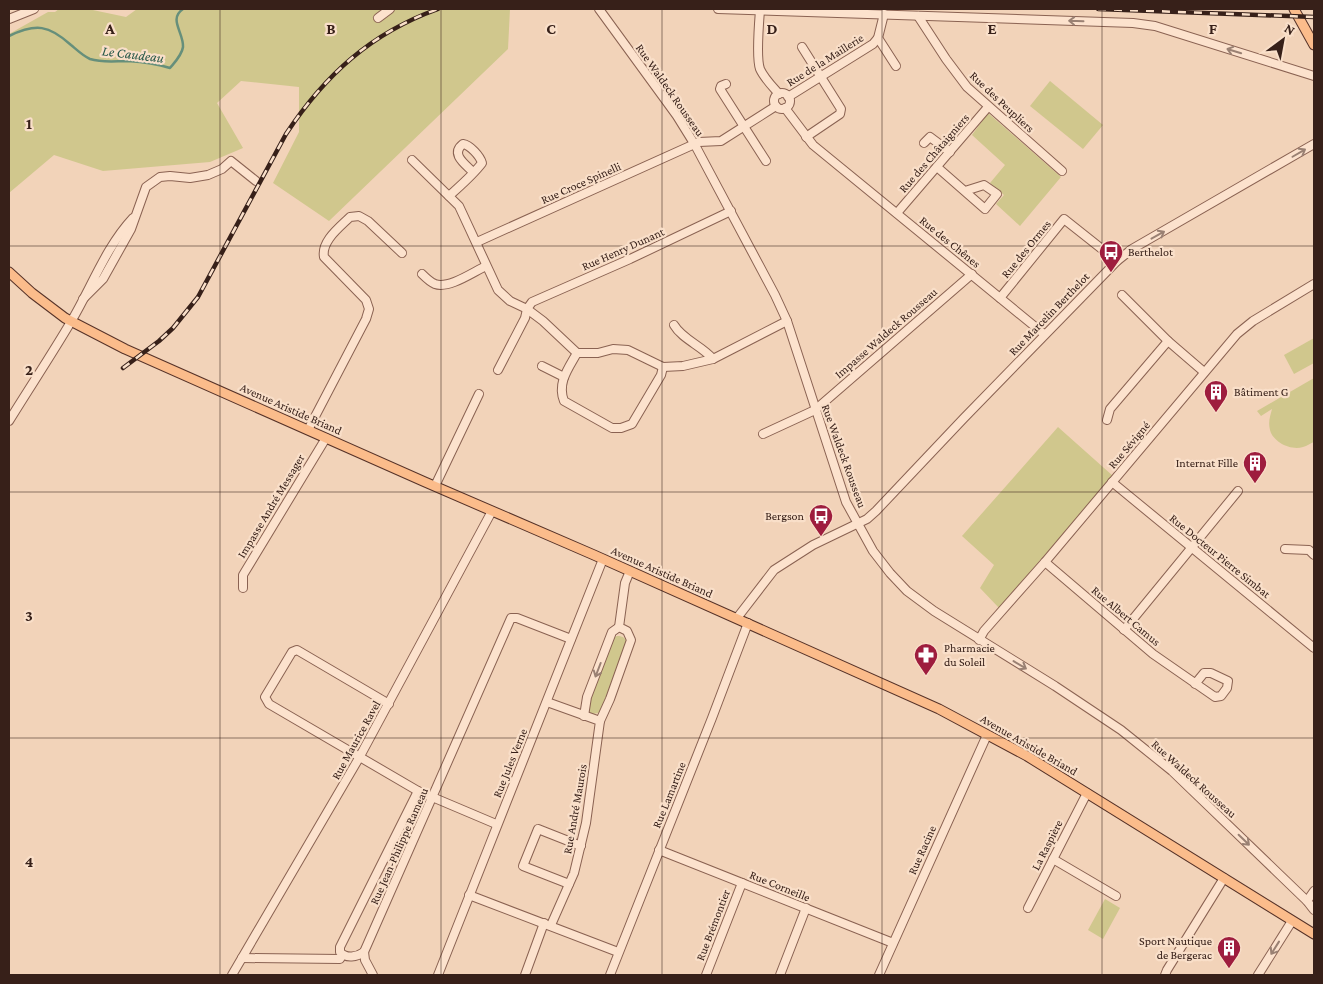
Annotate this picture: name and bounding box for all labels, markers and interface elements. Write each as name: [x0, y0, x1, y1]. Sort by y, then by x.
north arrow: [1258, 15, 1308, 65]
one-way arrow: [1068, 16, 1084, 26]
text: A: [104, 20, 115, 37]
text: B: [326, 20, 336, 37]
text: C: [546, 20, 556, 37]
text: D: [766, 20, 778, 37]
text: E: [987, 20, 997, 37]
text: F: [1209, 20, 1218, 37]
text: N: [1282, 20, 1299, 39]
street label: Rue de la Maillerie: [784, 31, 866, 89]
street label: Rue Waldeck Rousseau: [633, 41, 708, 139]
water label: Le Caudeau: [101, 42, 165, 66]
one-way arrow: [1227, 46, 1243, 55]
street label: Rue des Peupliers: [967, 69, 1037, 136]
street label: Rue des Châtaigniers: [896, 110, 972, 195]
text: 1: [26, 115, 32, 132]
one-way arrow: [1291, 148, 1305, 158]
street label: Rue Croce Spinelli: [539, 159, 623, 207]
street label: Rue des Chênes: [917, 213, 983, 271]
street label: Rue des Ormes: [998, 217, 1054, 281]
street label: Rue Henry Dunant: [580, 224, 667, 273]
one-way arrow: [1150, 230, 1165, 239]
bus stop icon: Berthelot: [1098, 239, 1124, 273]
place label: Berthelot: [1128, 245, 1174, 259]
street label: Rue Marcelin Berthelot: [1006, 269, 1093, 358]
street label: Impasse Waldeck Rousseau: [832, 284, 941, 381]
text: 2: [25, 361, 33, 378]
building icon: Bâtiment G: [1203, 379, 1229, 413]
street label: Avenue Aristide Briand: [238, 380, 345, 438]
place label: Bâtiment G: [1234, 385, 1289, 399]
street label: Rue Waldeck Rousseau: [819, 402, 870, 510]
street label: Rue Sévigné: [1105, 418, 1153, 472]
building icon: Internat Fille: [1242, 450, 1268, 484]
street label: Impasse André Messager: [234, 451, 308, 560]
place label: Internat Fille: [1176, 456, 1238, 470]
bus stop icon: Bergson: [808, 503, 834, 537]
place label: Bergson: [765, 509, 805, 523]
street label: Rue Docteur Pierre Simbat: [1167, 511, 1274, 602]
street label: Avenue Aristide Briand: [609, 543, 716, 601]
street label: Rue Albert Camus: [1089, 583, 1163, 649]
text: 3: [25, 607, 33, 624]
place label: Pharmacie du Soleil: [944, 641, 995, 669]
pharmacy icon: Pharmacie du Soleil: [913, 642, 939, 676]
one-way arrow: [593, 661, 602, 677]
one-way arrow: [1013, 661, 1027, 671]
street label: Rue Maurice Ravel: [329, 698, 383, 782]
street label: Avenue Aristide Briand: [978, 711, 1081, 779]
street label: Rue Jules Verne: [490, 726, 530, 800]
street label: Rue Waldeck Rousseau: [1149, 737, 1240, 821]
street label: Rue Lamartine: [649, 760, 689, 830]
street label: Rue André Maurois: [560, 763, 590, 855]
street label: Rue Jean-Philippe Rameau: [367, 785, 431, 907]
street label: La Raspière: [1028, 817, 1066, 873]
street label: Rue Racine: [905, 823, 939, 877]
one-way arrow: [1237, 834, 1250, 846]
text: 4: [25, 853, 34, 870]
street label: Rue Corneille: [748, 868, 812, 904]
street label: Rue Brémontier: [693, 887, 733, 962]
place label: Sport Nautique de Bergerac: [1139, 934, 1212, 962]
building icon: Sport Nautique de Bergerac: [1216, 935, 1242, 969]
one-way arrow: [1269, 940, 1279, 954]

